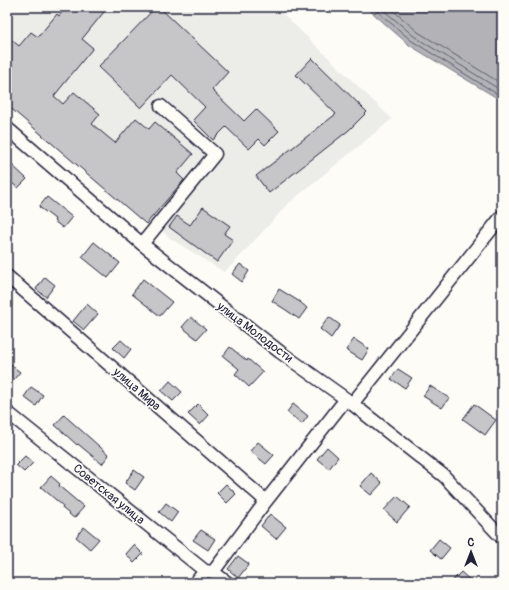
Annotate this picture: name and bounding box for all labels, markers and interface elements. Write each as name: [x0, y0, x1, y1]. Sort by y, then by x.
street label: улица Молодости: [213, 298, 296, 366]
street label: улица Мира: [109, 364, 164, 414]
street label: Советская улица: [70, 461, 148, 528]
north arrow: [451, 532, 491, 572]
text: С: [468, 536, 475, 549]

